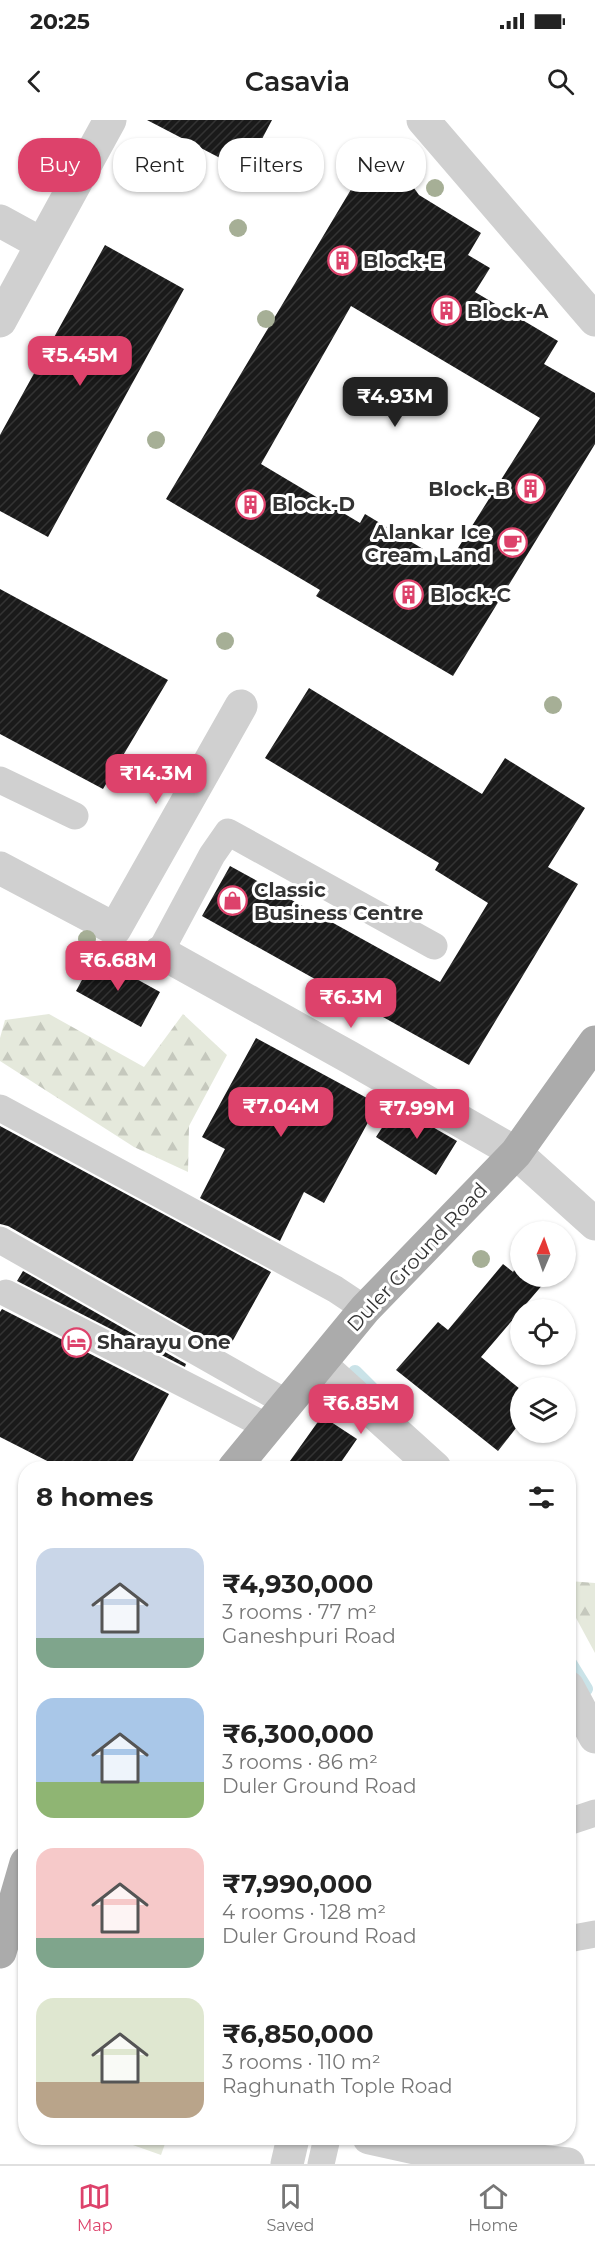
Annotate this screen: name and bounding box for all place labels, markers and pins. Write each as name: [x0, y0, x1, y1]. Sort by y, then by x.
building icon: Block-E: [326, 245, 358, 277]
place label: Block-E: [363, 249, 443, 273]
building icon: Block-A: [430, 295, 462, 327]
place label: Block-A: [467, 299, 549, 323]
pin: ₹5.45M: [31, 336, 129, 387]
pin: ₹4.93M: [346, 377, 444, 428]
building icon: Block-B: [515, 473, 547, 505]
place label: Block-B: [428, 477, 510, 501]
building icon: Block-D: [235, 488, 267, 520]
place label: Block-D: [272, 492, 355, 516]
place label: Alankar Ice Cream Land: [365, 520, 491, 567]
cafe icon: Alankar Ice Cream Land: [496, 527, 528, 559]
building icon: Block-C: [393, 579, 425, 611]
place label: Block-C: [430, 583, 512, 607]
pin: ₹14.3M: [107, 754, 205, 805]
place label: Classic Business Centre: [254, 878, 423, 925]
shop icon: Classic Business Centre: [217, 885, 249, 917]
pin: ₹6.68M: [69, 941, 167, 992]
pin: ₹6.3M: [309, 978, 393, 1029]
pin: ₹7.04M: [232, 1087, 330, 1138]
pin: ₹7.99M: [368, 1089, 466, 1140]
hotel icon: Sharayu One: [60, 1326, 92, 1358]
place label: Sharayu One: [97, 1330, 231, 1354]
pin: ₹6.85M: [312, 1384, 410, 1435]

